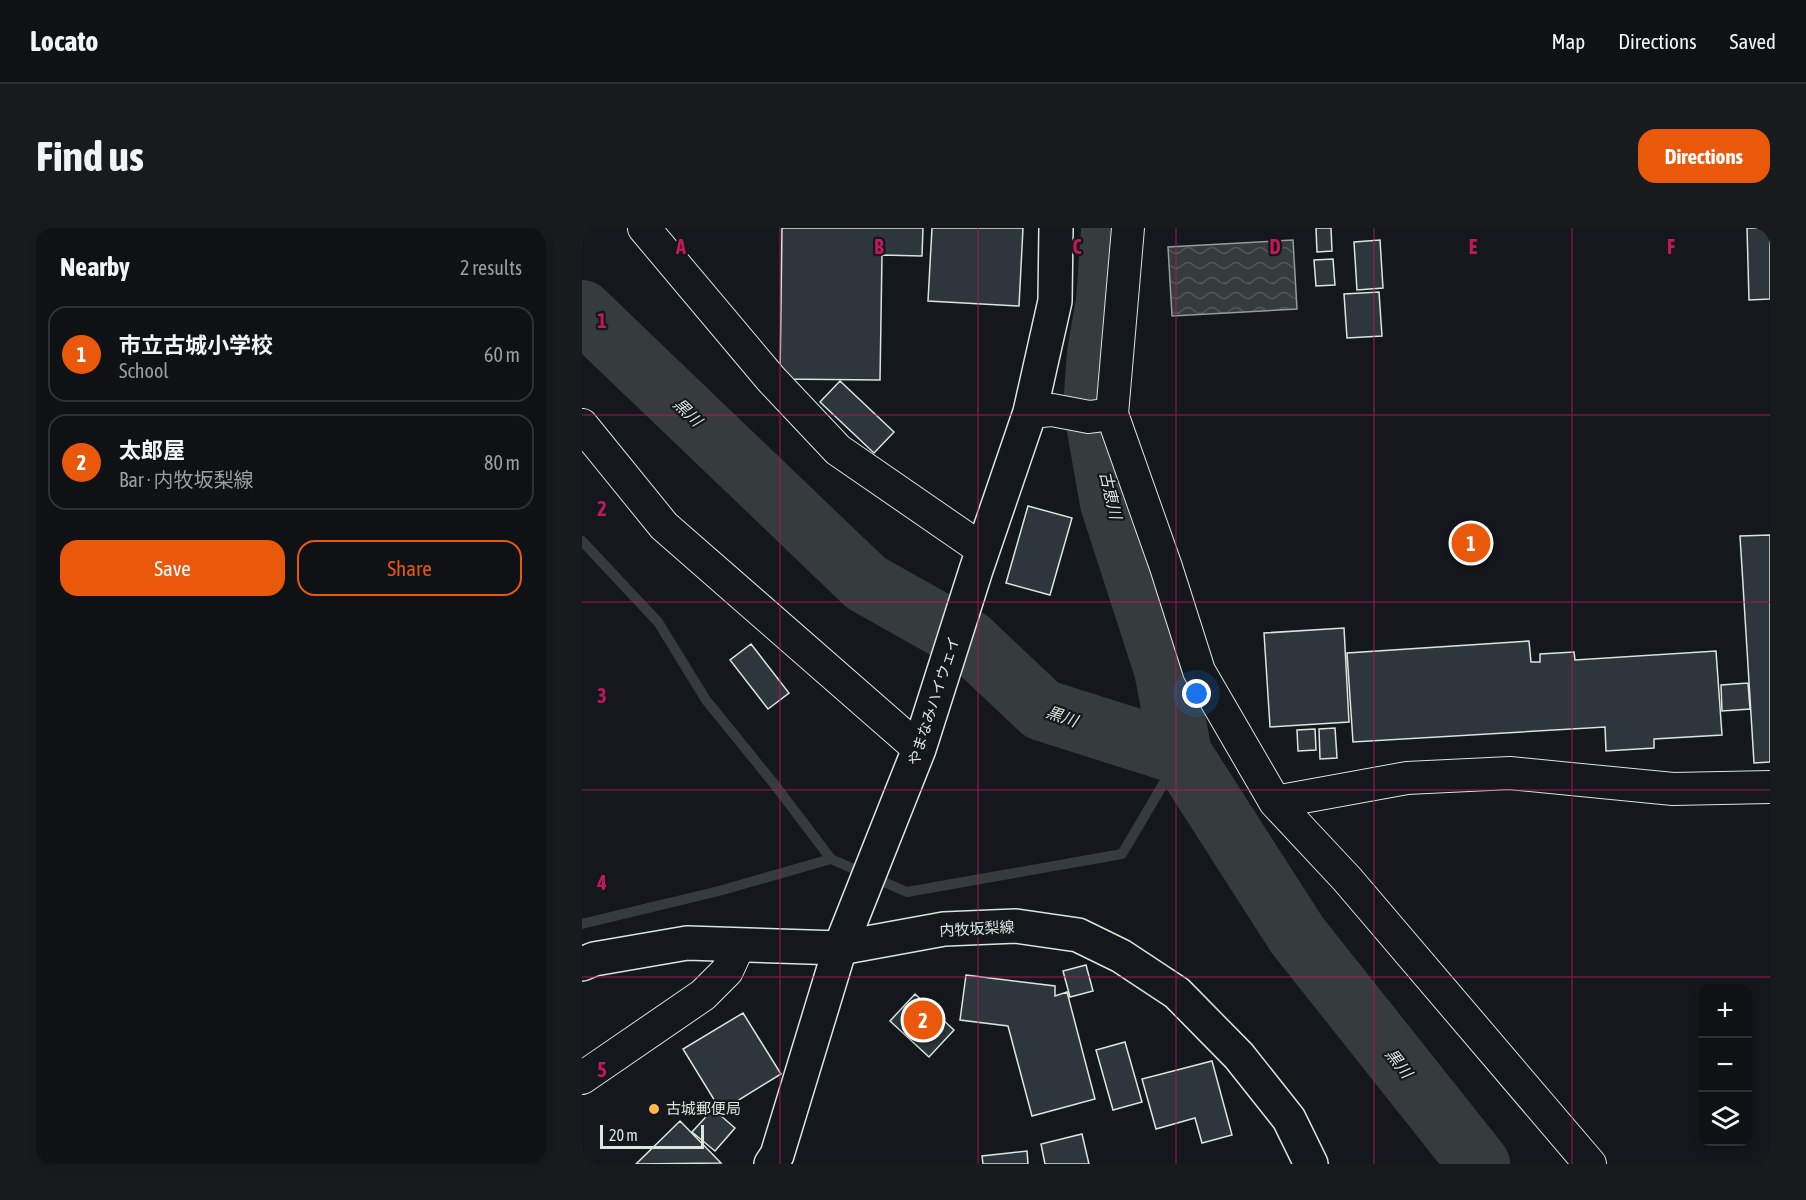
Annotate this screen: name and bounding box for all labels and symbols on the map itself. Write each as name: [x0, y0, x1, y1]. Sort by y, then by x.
text: A: [675, 235, 686, 258]
text: B: [874, 235, 884, 258]
text: C: [1073, 235, 1082, 258]
text: D: [1269, 235, 1281, 258]
text: E: [1469, 235, 1478, 258]
text: F: [1667, 235, 1675, 258]
text: 1: [597, 309, 607, 332]
water label: 黒川: [670, 394, 707, 431]
water label: 古恵川: [1097, 470, 1126, 522]
text: 2: [597, 497, 607, 520]
pin: 1: [1452, 520, 1490, 566]
street label: やまなみハイウェイ: [905, 634, 962, 768]
your location: [1182, 679, 1211, 708]
text: 3: [597, 684, 607, 707]
water label: 黒川: [1044, 702, 1082, 730]
text: 4: [596, 871, 607, 894]
street label: 内牧坂梨線: [939, 918, 1015, 939]
pin: 2: [904, 998, 942, 1042]
water label: 黒川: [1382, 1045, 1417, 1083]
text: 5: [597, 1058, 607, 1081]
place label: 古城郵便局: [666, 1100, 741, 1117]
marker: 古城郵便局: [647, 1102, 661, 1116]
scale bar: [600, 1122, 704, 1150]

